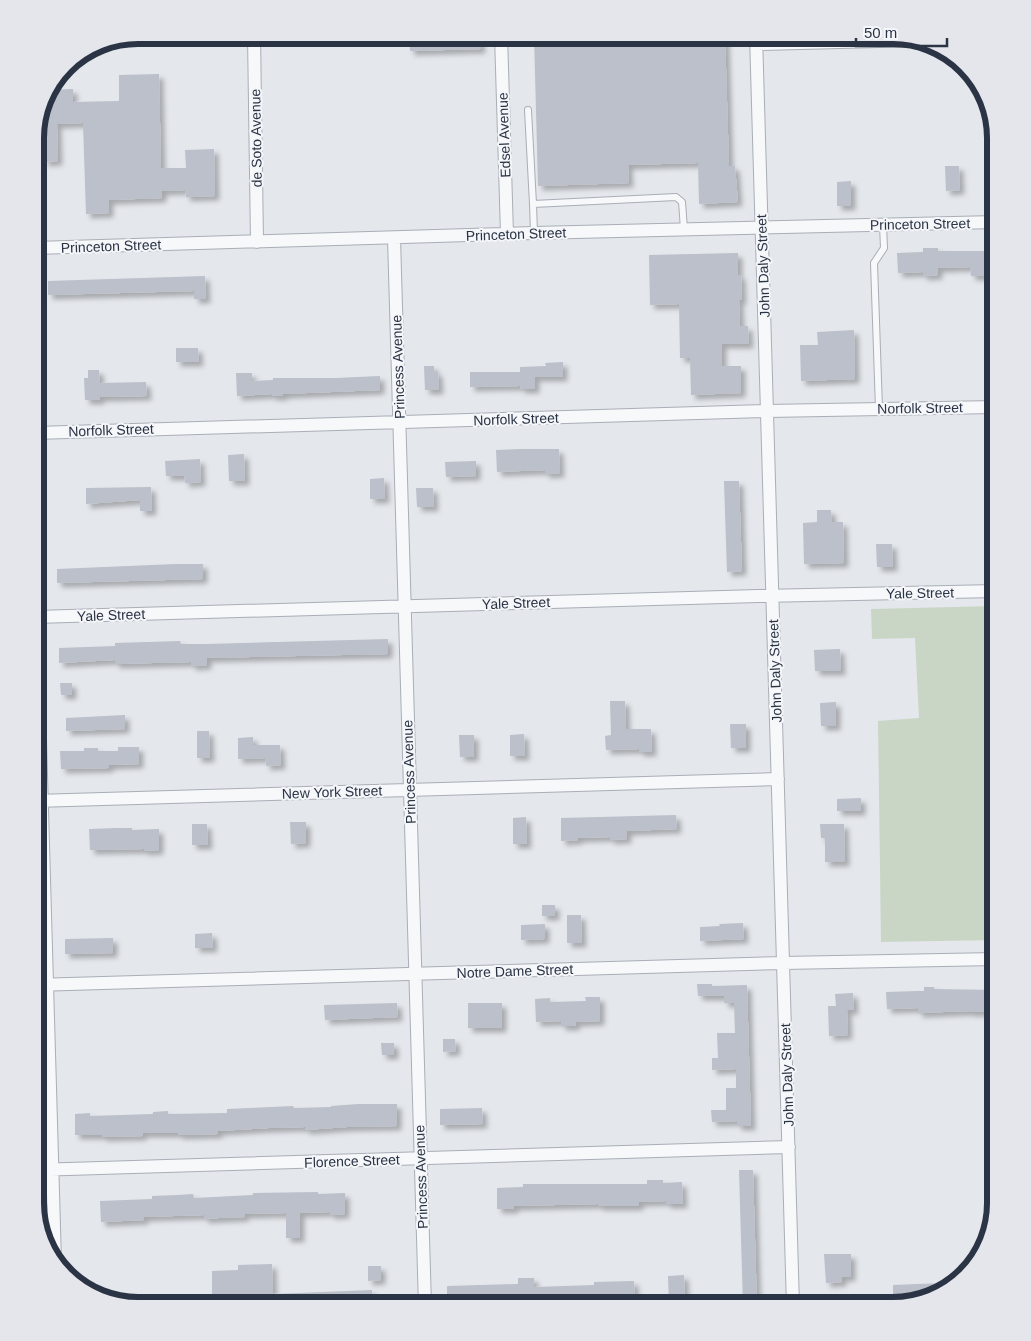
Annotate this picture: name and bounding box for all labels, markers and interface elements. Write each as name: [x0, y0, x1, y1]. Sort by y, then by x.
scale bar: [856, 15, 947, 47]
text: 50 m: [864, 24, 897, 41]
street label: de Soto Avenue: [247, 88, 265, 187]
street label: Edsel Avenue: [495, 92, 513, 178]
street label: John Daly Street: [753, 214, 773, 318]
street label: Princeton Street: [870, 215, 970, 233]
street label: Princeton Street: [466, 224, 567, 244]
street label: Princeton Street: [61, 236, 162, 256]
street label: Princess Avenue: [388, 315, 408, 419]
street label: Norfolk Street: [877, 399, 963, 417]
street label: Norfolk Street: [473, 410, 559, 428]
street label: Norfolk Street: [68, 421, 154, 439]
street label: Yale Street: [886, 584, 954, 602]
street label: Yale Street: [482, 594, 550, 612]
street label: Yale Street: [77, 606, 145, 624]
street label: John Daly Street: [765, 619, 785, 723]
street label: Princess Avenue: [399, 720, 419, 824]
street label: New York Street: [282, 782, 383, 802]
street label: Notre Dame Street: [456, 961, 574, 981]
street label: John Daly Street: [777, 1023, 797, 1127]
street label: Princess Avenue: [411, 1125, 431, 1229]
street label: Florence Street: [304, 1151, 400, 1171]

